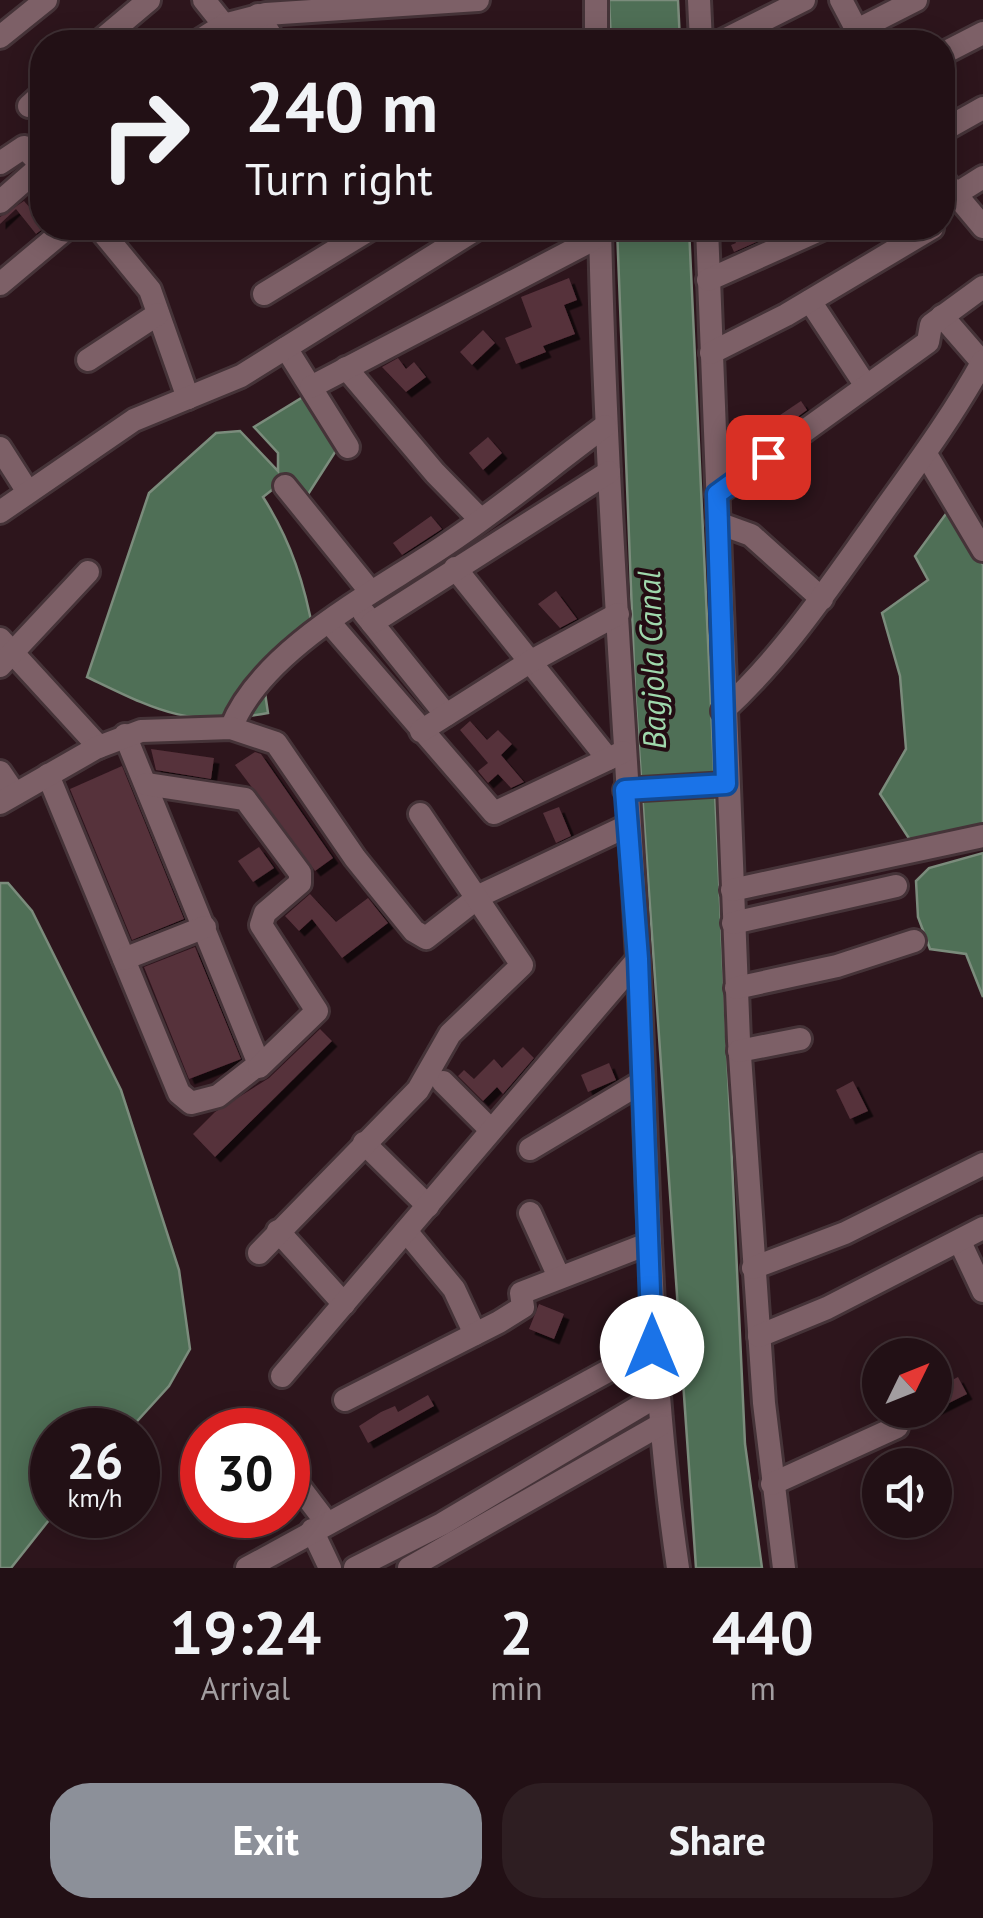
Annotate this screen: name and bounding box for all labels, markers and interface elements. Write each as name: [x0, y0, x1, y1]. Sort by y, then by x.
text: 240 m: [245, 61, 438, 151]
icon: right: [80, 70, 210, 200]
text: Turn right: [245, 149, 433, 207]
pin: [726, 415, 811, 500]
icon: arrive: [741, 430, 796, 485]
water label: Bagjola Canal: [627, 570, 675, 750]
position arrow: [600, 1295, 704, 1399]
north arrow: [862, 1338, 952, 1428]
map controls: [862, 1338, 952, 1538]
speed limit sign: 30: [180, 1408, 310, 1538]
text: 26: [67, 1428, 123, 1493]
button: sound: [862, 1448, 952, 1538]
text: km/h: [68, 1482, 122, 1514]
text: 19:24: [169, 1593, 321, 1671]
text: 2: [500, 1593, 534, 1671]
text: 440: [712, 1593, 814, 1671]
text: Arrival: [200, 1667, 290, 1709]
text: min: [491, 1667, 543, 1709]
text: m: [750, 1667, 776, 1709]
button: Exit: [50, 1783, 482, 1898]
button: Share: [502, 1783, 933, 1898]

